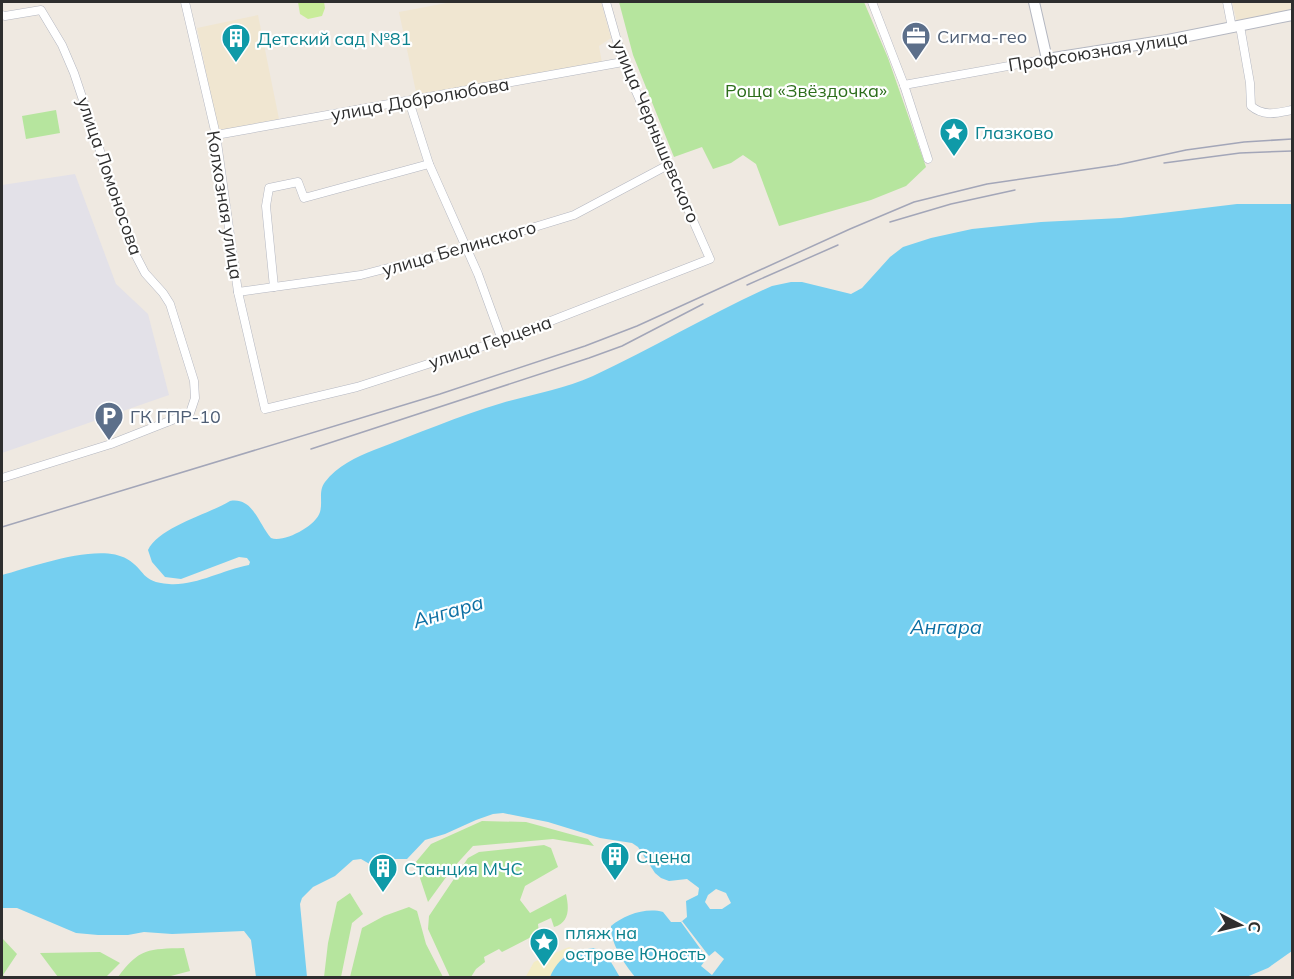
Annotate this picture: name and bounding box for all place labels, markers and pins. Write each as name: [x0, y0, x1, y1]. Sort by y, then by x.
office icon: Сигма-гео: [900, 20, 932, 62]
building icon: Детский сад №81: [220, 22, 252, 64]
place label: Сигма-гео: [937, 25, 1027, 48]
place label: Детский сад №81: [257, 27, 411, 50]
place icon: Глазково: [938, 116, 970, 158]
place label: Глазково: [975, 121, 1054, 144]
parking icon: ГК ГПР-10: [93, 400, 125, 442]
place label: ГК ГПР-10: [130, 405, 221, 428]
building icon: Сцена: [599, 840, 631, 882]
place label: Сцена: [636, 845, 691, 868]
building icon: Станция МЧС: [367, 852, 399, 894]
place label: Станция МЧС: [404, 857, 523, 880]
place label: пляж на острове Юность: [565, 921, 706, 965]
place icon: пляж на острове Юность: [528, 926, 560, 968]

